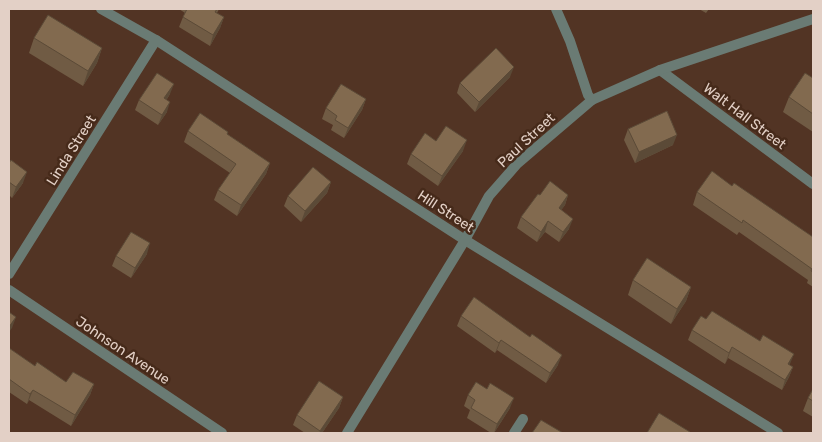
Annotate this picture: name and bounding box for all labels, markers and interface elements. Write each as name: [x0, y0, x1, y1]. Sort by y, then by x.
street label: Walt Hall Street: [700, 80, 790, 153]
street label: Paul Street: [494, 109, 559, 171]
street label: Linda Street: [43, 112, 100, 189]
street label: Hill Street: [414, 187, 478, 236]
street label: Johnson Avenue: [72, 313, 173, 388]

